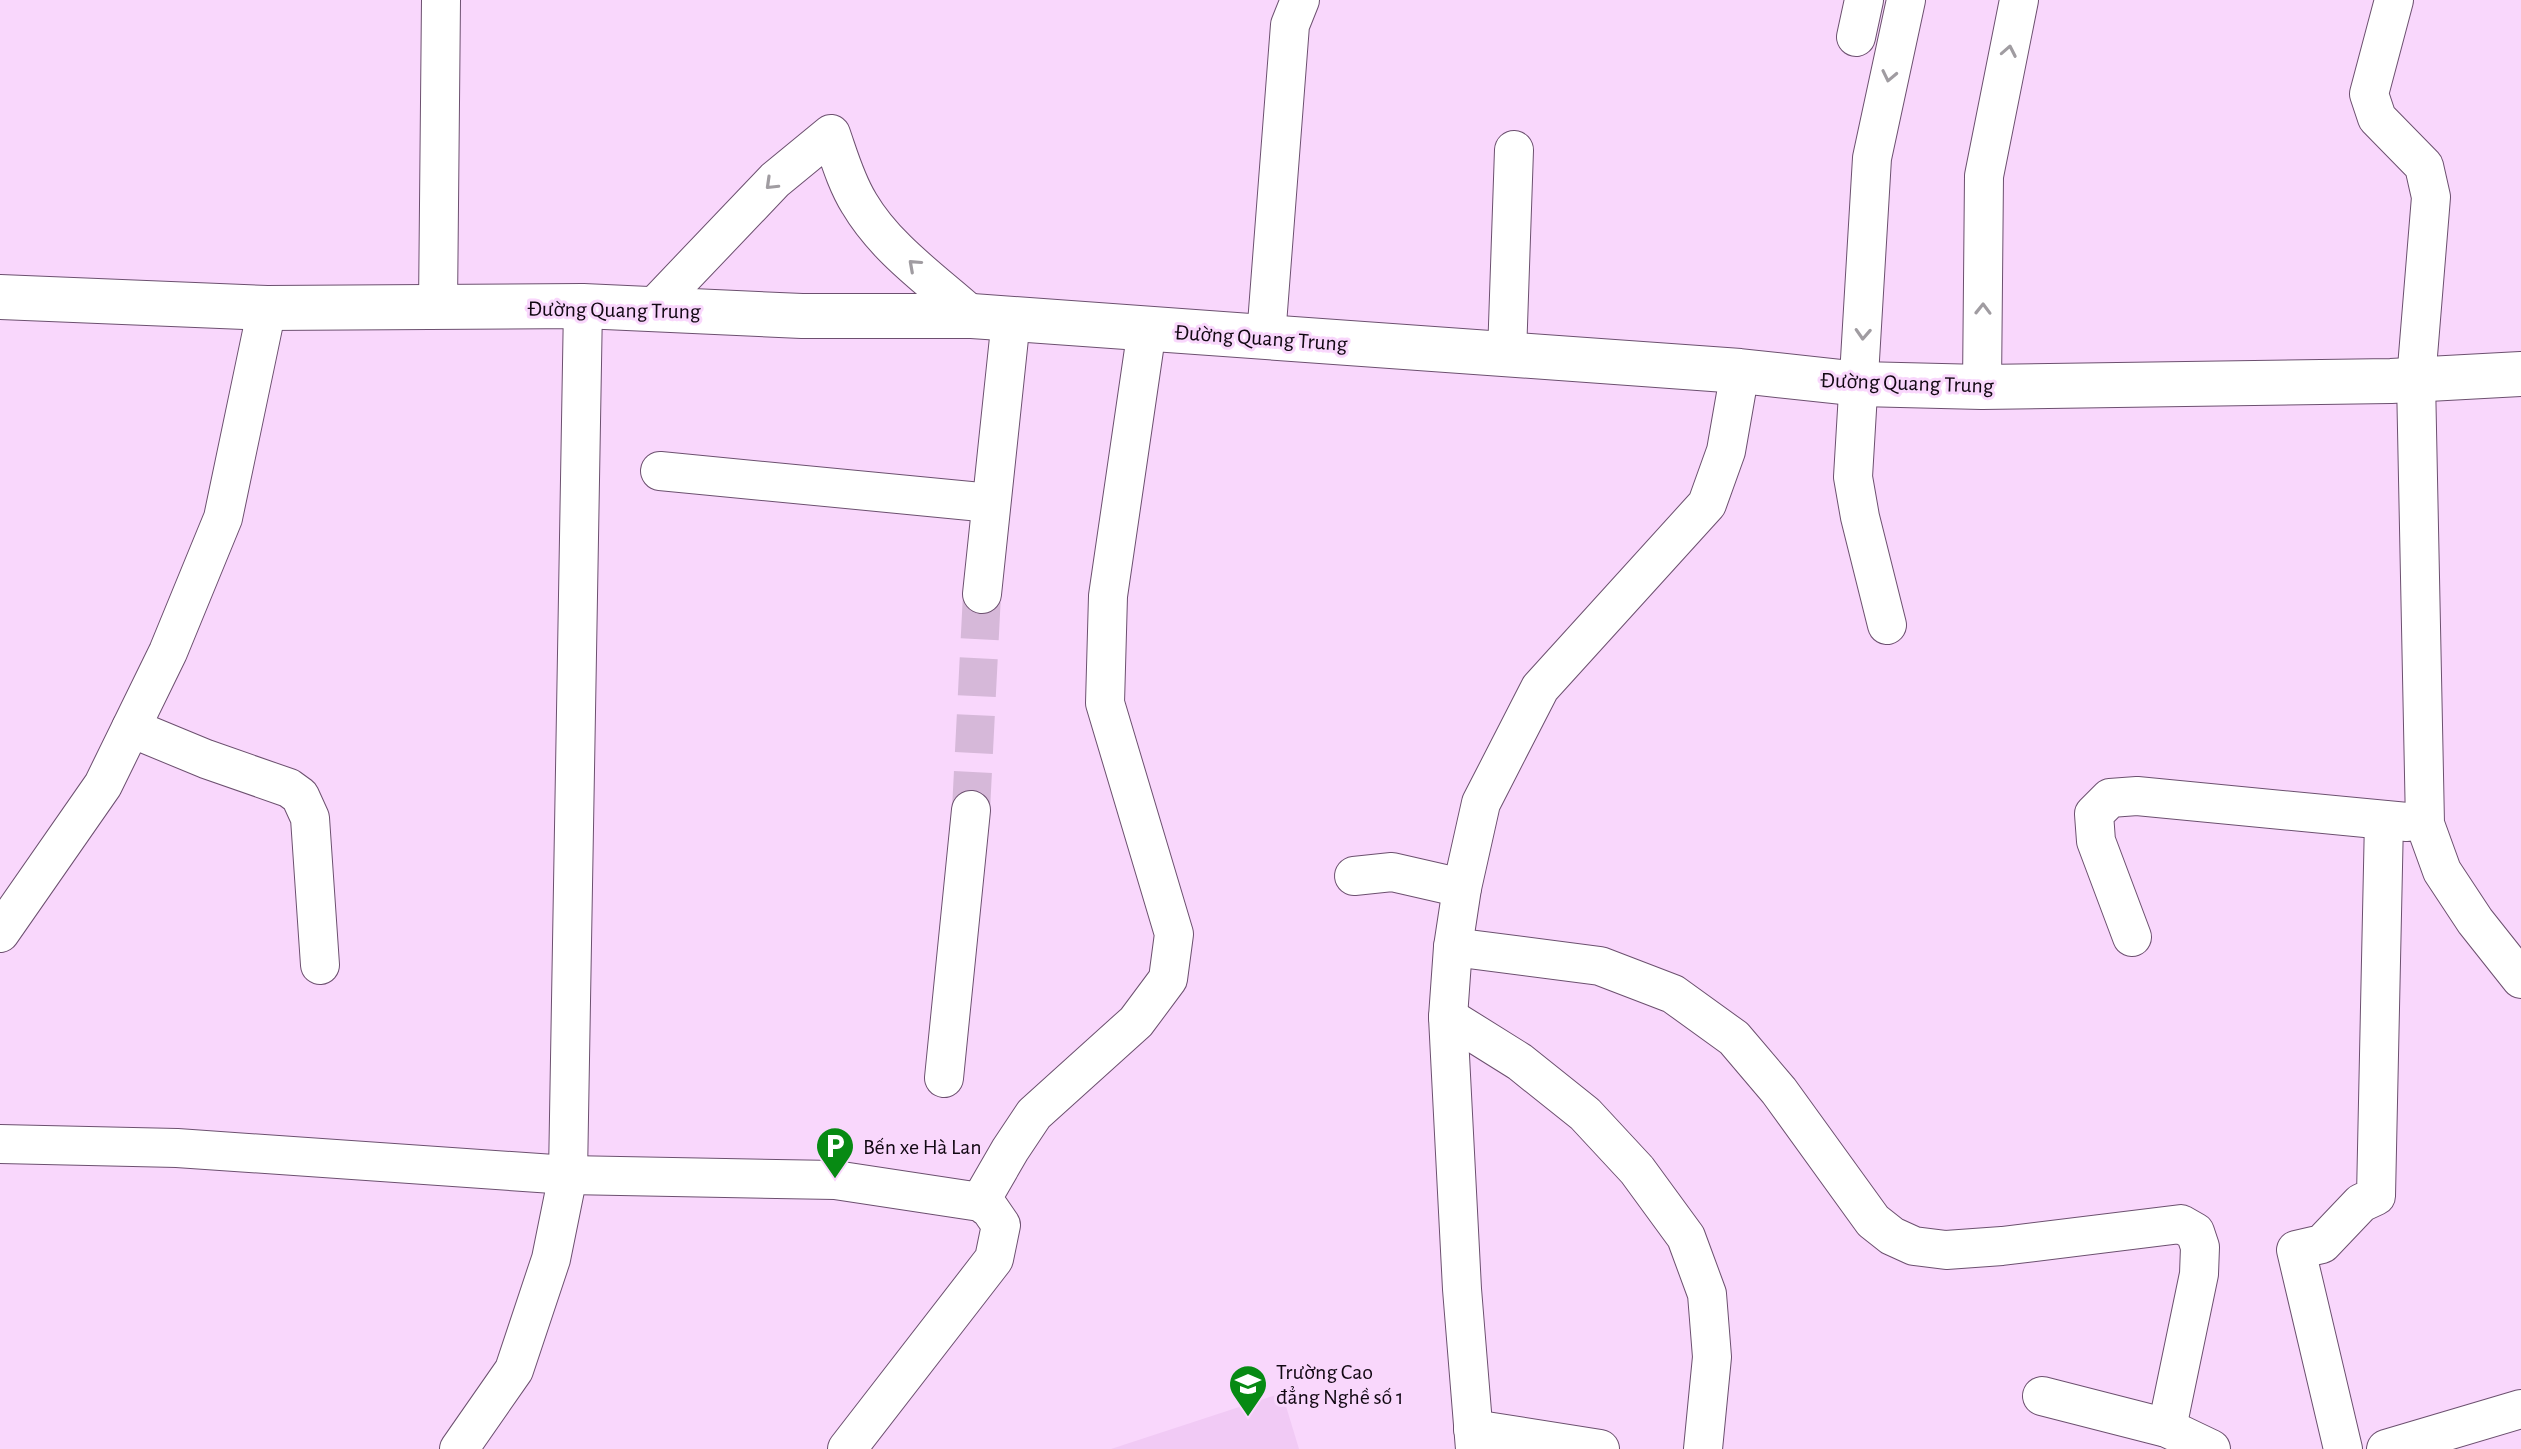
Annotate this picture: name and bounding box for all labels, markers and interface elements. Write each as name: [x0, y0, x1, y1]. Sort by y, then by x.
one-way arrow: [2000, 45, 2017, 58]
one-way arrow: [1881, 69, 1898, 83]
one-way arrow: [766, 174, 781, 188]
one-way arrow: [908, 260, 923, 274]
street label: Đường Quang Trung: [527, 297, 701, 323]
one-way arrow: [1974, 302, 1992, 315]
street label: Đường Quang Trung: [1174, 321, 1348, 355]
one-way arrow: [1854, 328, 1871, 341]
street label: Đường Quang Trung: [1820, 369, 1994, 397]
parking icon: Bến xe Hà Lan: [814, 1125, 856, 1180]
place label: Bến xe Hà Lan: [863, 1136, 982, 1158]
place label: Trường Cao đẳng Nghề số 1: [1276, 1361, 1404, 1408]
school or university icon: Trường Cao đẳng Nghề số 1: [1227, 1363, 1269, 1418]

